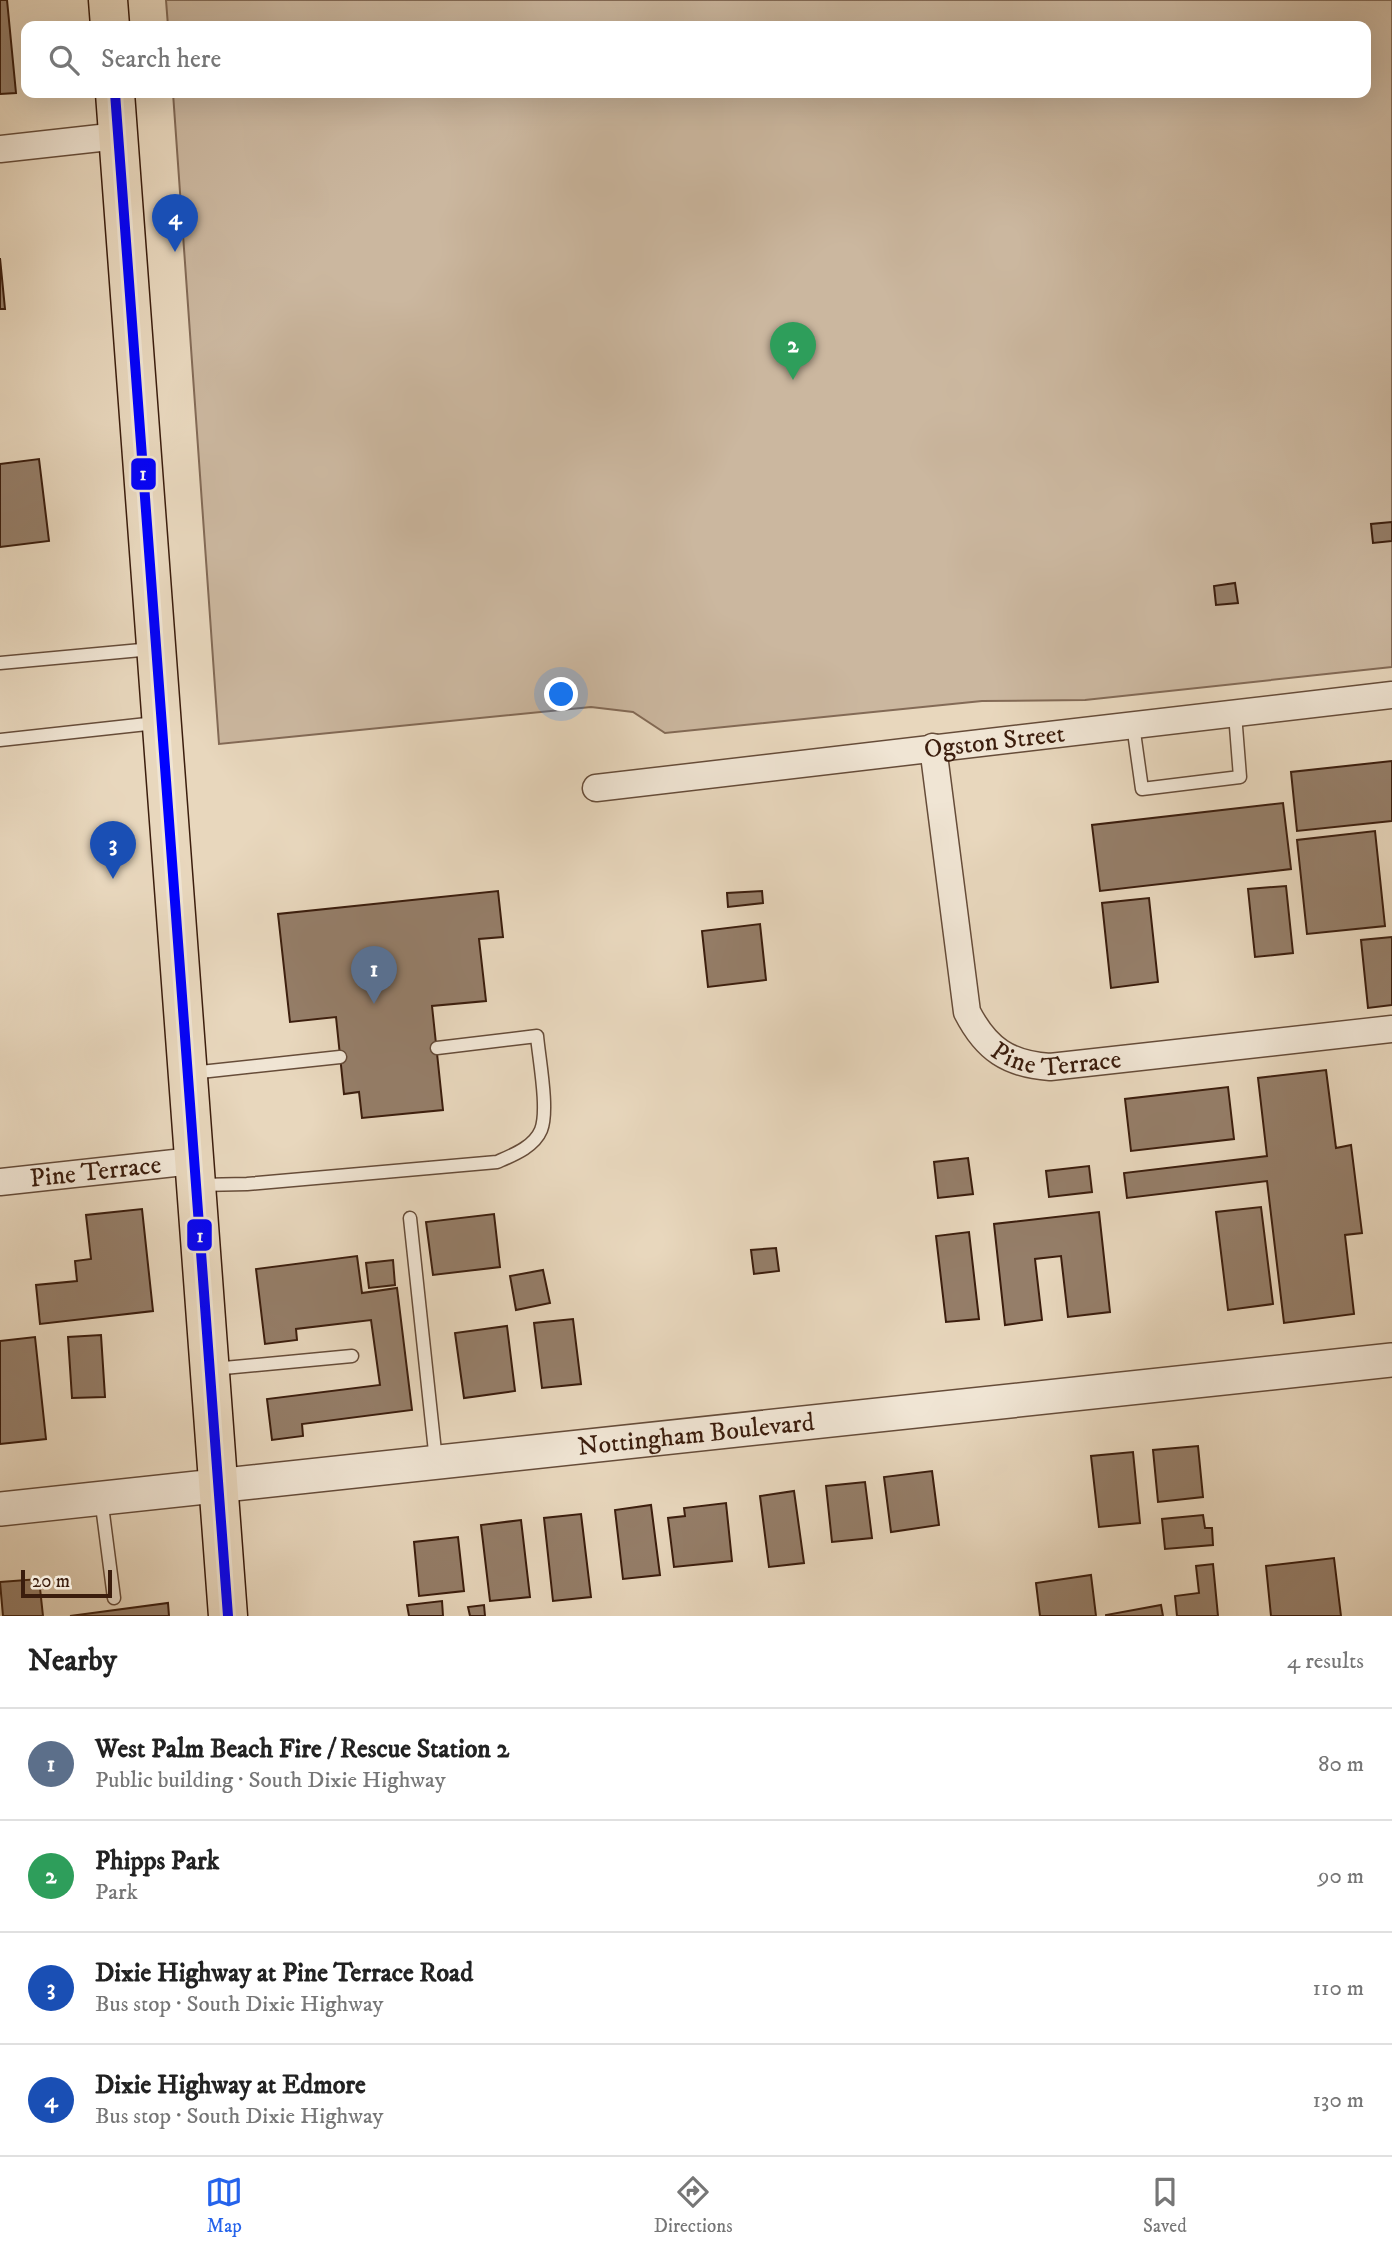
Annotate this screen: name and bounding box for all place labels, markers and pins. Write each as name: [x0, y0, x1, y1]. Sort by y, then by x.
pin: 4: [152, 194, 198, 252]
pin: 2: [770, 322, 816, 380]
pin: 3: [90, 821, 136, 879]
pin: 1: [351, 946, 397, 1004]

